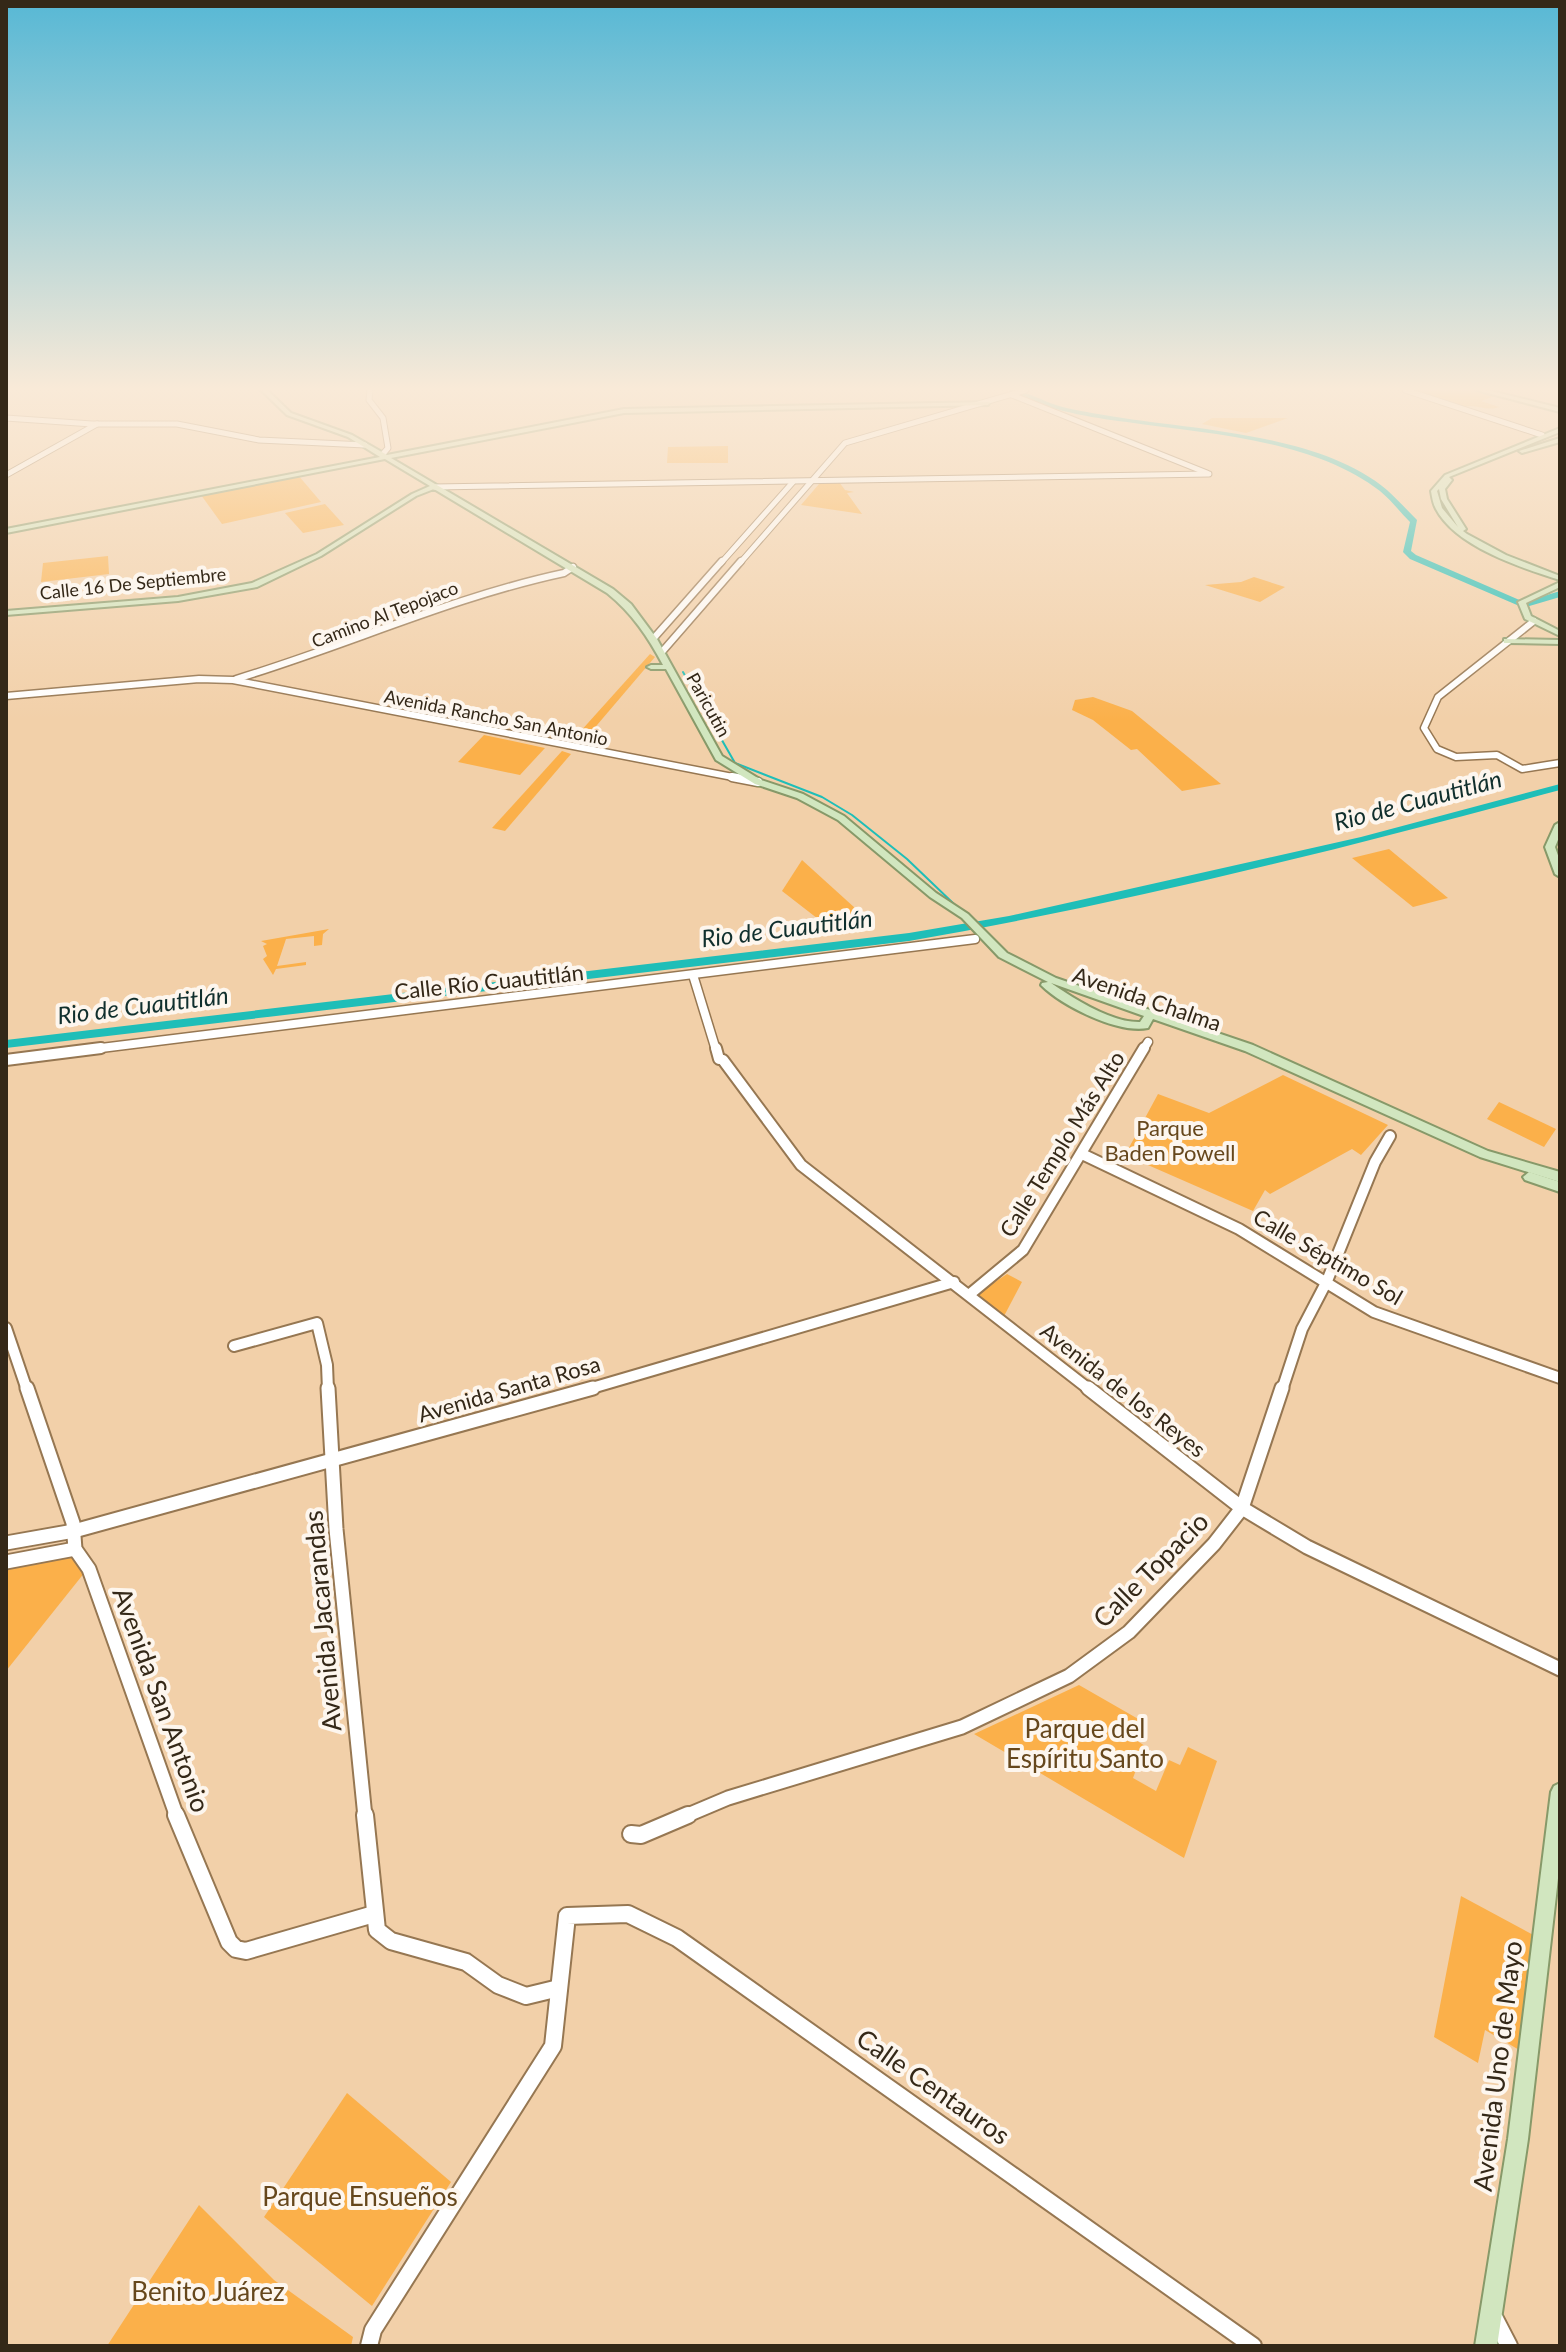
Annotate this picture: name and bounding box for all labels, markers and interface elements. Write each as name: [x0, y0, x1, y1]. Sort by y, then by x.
street label: Calle 16 De Septiembre: [39, 562, 227, 604]
street label: Camino Al Tepojaco: [308, 576, 461, 652]
street label: Paricutin: [682, 669, 735, 741]
street label: Avenida Rancho San Antonio: [382, 685, 610, 750]
water label: Rio de Cuautitlán: [1331, 763, 1505, 836]
water label: Rio de Cuautitlán: [700, 903, 874, 952]
street label: Calle Río Cuautitlán: [393, 958, 585, 1005]
street label: Avenida Chalma: [1069, 960, 1225, 1037]
water label: Rio de Cuautitlán: [56, 980, 230, 1029]
street label: Calle Templo Más Alto: [993, 1046, 1130, 1242]
park label: Parque Baden Powell: [1105, 1114, 1235, 1166]
street label: Calle Séptimo Sol: [1249, 1203, 1408, 1310]
street label: Avenida de los Reyes: [1035, 1317, 1211, 1462]
street label: Avenida Santa Rosa: [415, 1350, 603, 1427]
street label: Calle Topacio: [1086, 1505, 1215, 1634]
street label: Avenida Jacarandas: [296, 1509, 348, 1733]
street label: Avenida San Antonio: [106, 1583, 217, 1816]
park label: Parque del Espíritu Santo: [1006, 1712, 1164, 1774]
street label: Avenida Uno de Mayo: [1466, 1939, 1528, 2193]
street label: Calle Centauros: [851, 2022, 1016, 2151]
park label: Parque Ensueños: [262, 2180, 458, 2212]
park label: Benito Juárez: [131, 2275, 285, 2307]

